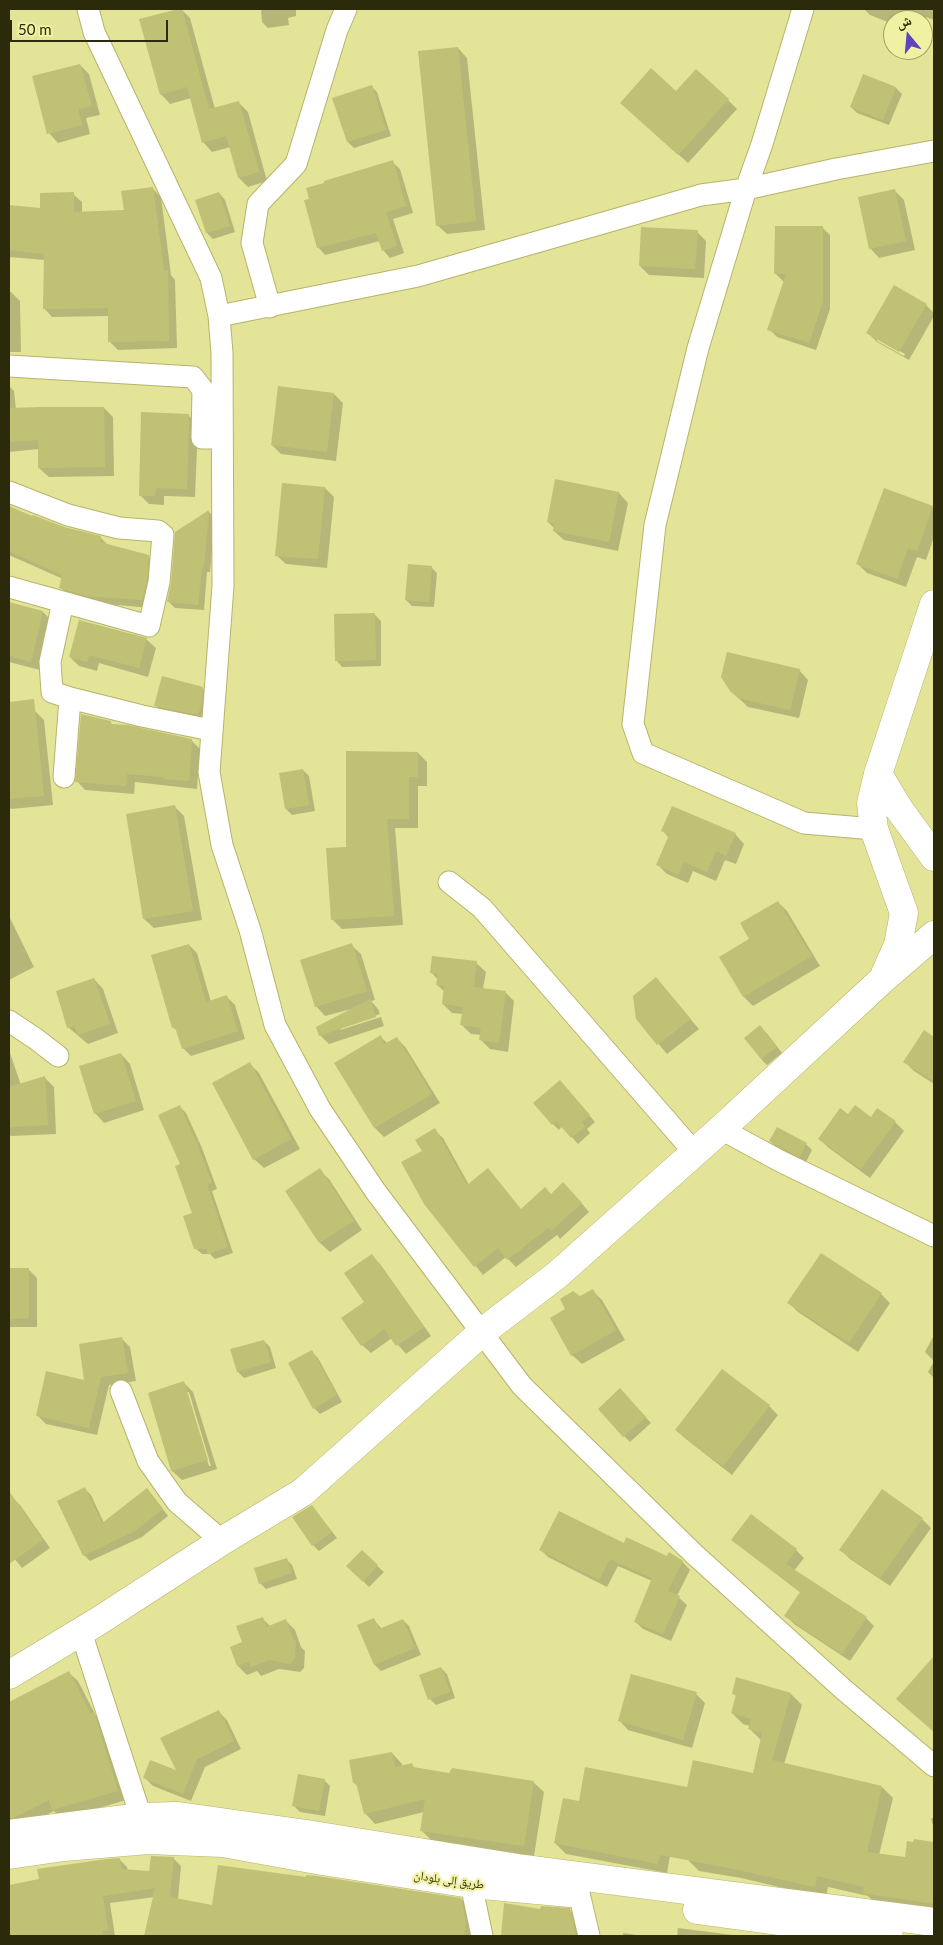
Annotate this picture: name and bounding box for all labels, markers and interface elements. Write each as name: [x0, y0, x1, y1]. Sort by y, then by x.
scale bar: [12, 10, 170, 42]
north arrow: [883, 10, 933, 60]
text: ش: [894, 11, 913, 31]
text: 50 m: [18, 20, 52, 38]
street label: طريق إلى بلودان: [413, 1868, 485, 1892]

